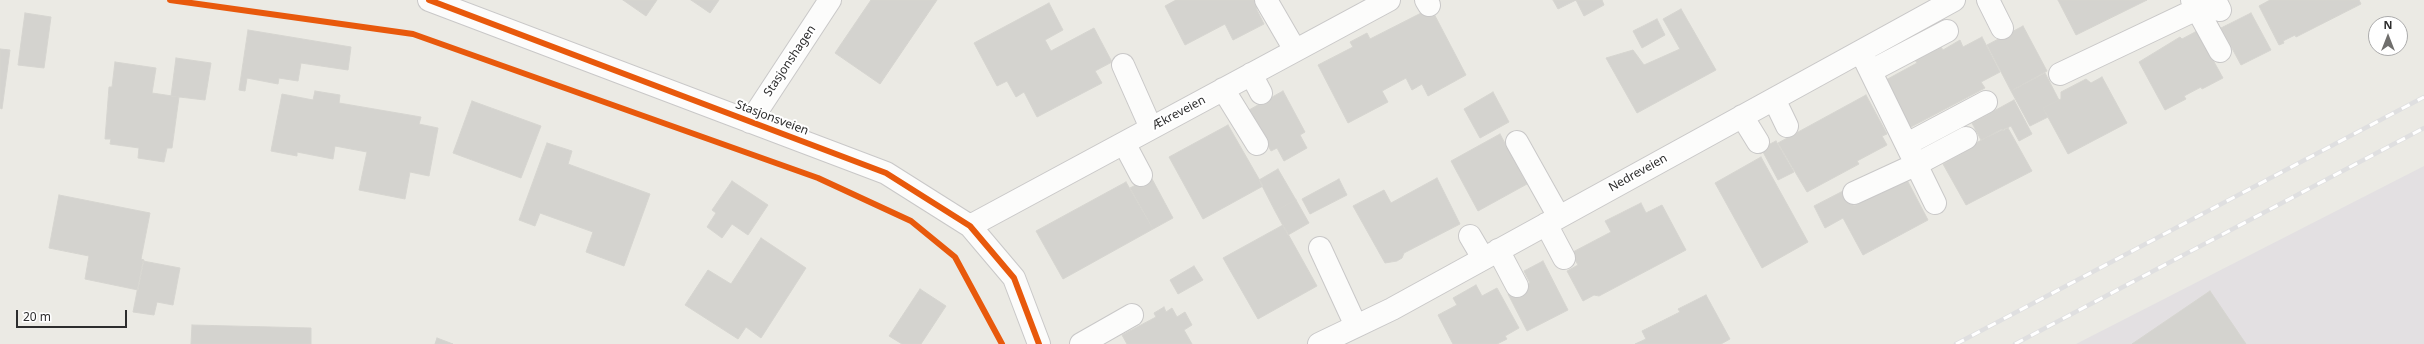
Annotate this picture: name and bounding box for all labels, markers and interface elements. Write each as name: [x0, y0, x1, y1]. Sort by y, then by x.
north arrow: [2368, 16, 2408, 56]
text: N: [2384, 17, 2392, 32]
street label: Stasjonshagen: [761, 23, 819, 99]
street label: Ækreveien: [1150, 93, 1208, 133]
street label: Stasjonsveien: [733, 97, 811, 139]
street label: Nedreveien: [1606, 151, 1670, 195]
scale bar: [18, 302, 129, 328]
text: 20 m: [23, 308, 51, 325]

